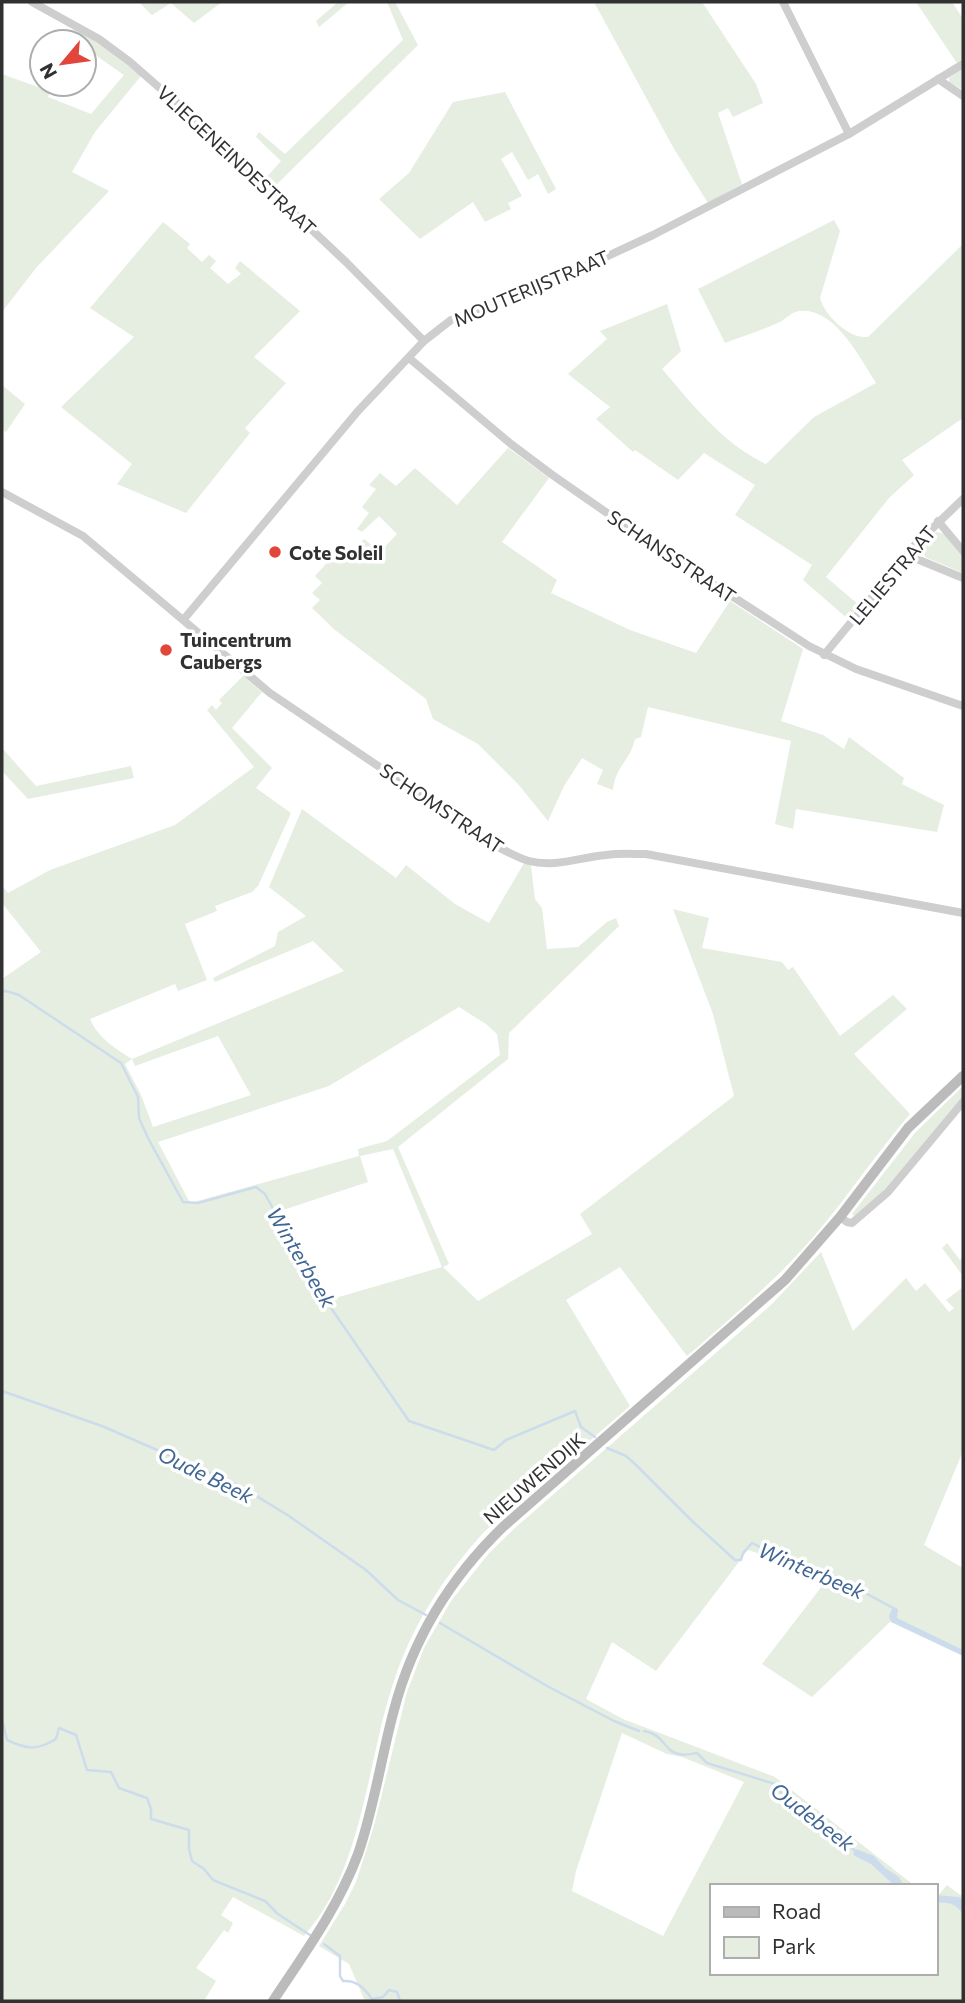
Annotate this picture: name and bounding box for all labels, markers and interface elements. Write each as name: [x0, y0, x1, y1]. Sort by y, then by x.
north arrow: [28, 28, 98, 98]
text: N: [34, 60, 61, 83]
street label: VLIEGENEINDESTRAAT: [153, 80, 321, 240]
street label: MOUTERIJSTRAAT: [450, 245, 612, 331]
street label: SCHANSSTRAAT: [604, 505, 740, 607]
street label: LELIESTRAAT: [844, 521, 940, 629]
place label: Cote Soleil: [289, 541, 383, 564]
marker: Cote Soleil: [267, 544, 283, 560]
place label: Tuincentrum Caubergs: [180, 628, 292, 673]
marker: Tuincentrum Caubergs: [158, 642, 174, 658]
street label: SCHOMSTRAAT: [376, 758, 508, 858]
water label: Winterbeek: [262, 1202, 342, 1312]
street label: NIEUWENDIJK: [478, 1427, 590, 1528]
water label: Oude Beek: [154, 1440, 258, 1508]
water label: Winterbeek: [755, 1536, 869, 1604]
water label: Oudebeek: [766, 1777, 860, 1856]
legend: [710, 1884, 937, 1975]
text: Road: [772, 1898, 821, 1923]
text: Park: [772, 1933, 816, 1958]

